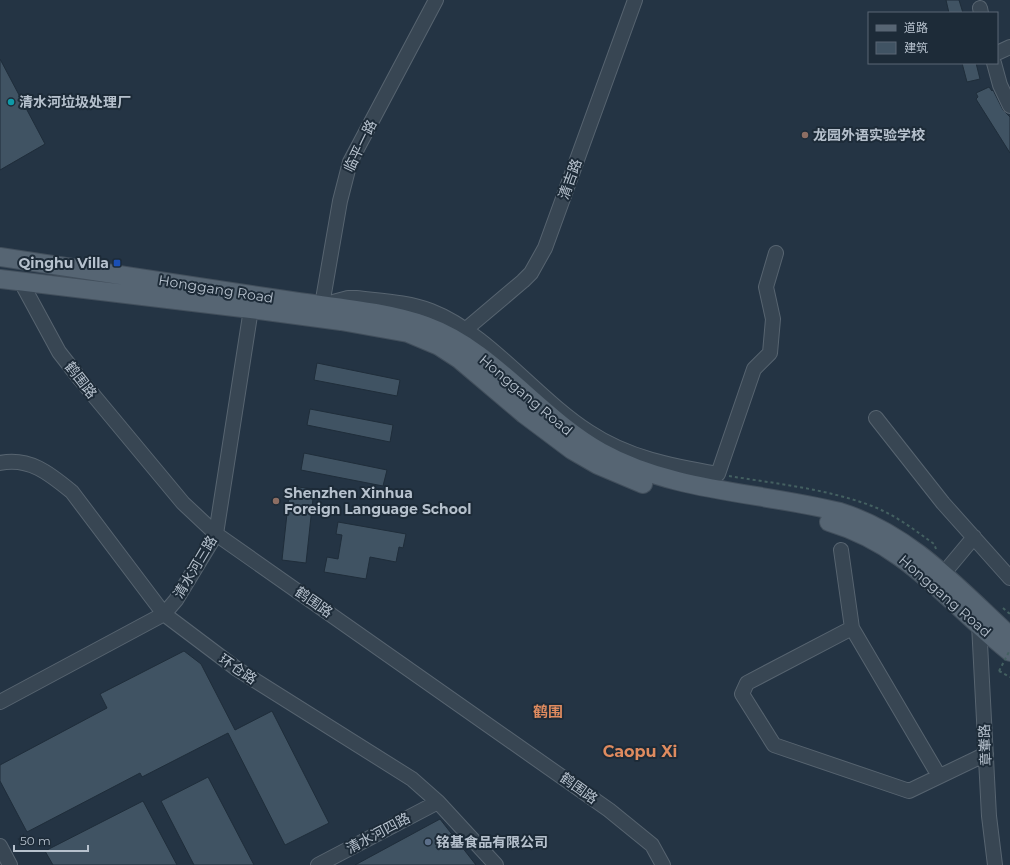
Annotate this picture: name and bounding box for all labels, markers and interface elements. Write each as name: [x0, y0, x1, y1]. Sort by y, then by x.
legend: [868, 12, 998, 64]
text: 道路: [904, 20, 928, 35]
text: 建筑: [904, 40, 928, 55]
place label: 清水河垃圾处理厂: [19, 93, 131, 111]
marker: 清水河垃圾处理厂: [6, 97, 16, 107]
street label: 临平一路: [340, 117, 380, 175]
place label: 龙园外语实验学校: [813, 126, 925, 144]
marker: 龙园外语实验学校: [800, 130, 810, 140]
street label: 清吉路: [554, 156, 586, 202]
place label: Qinghu Villa: [19, 254, 109, 272]
marker: Qinghu Villa: [112, 258, 122, 268]
street label: Honggang Road: [157, 271, 275, 307]
street label: Honggang Road: [476, 351, 576, 439]
street label: 鹤围路: [61, 358, 101, 402]
place label: Shenzhen Xinhua Foreign Language School: [284, 484, 471, 518]
marker: Shenzhen Xinhua Foreign Language School: [271, 496, 281, 506]
street label: 清水河三路: [169, 532, 221, 602]
street label: Honggang Road: [895, 551, 995, 641]
street label: 鹤围路: [292, 583, 336, 621]
street label: 环仓路: [216, 650, 260, 688]
district label: 鹤围: [533, 702, 563, 721]
street label: 章輋路: [975, 724, 995, 766]
district label: Caopu Xi: [603, 742, 677, 761]
street label: 鹤围路: [557, 768, 601, 808]
street label: 清水河四路: [343, 809, 413, 857]
scale bar: [14, 827, 88, 853]
text: 50 m: [20, 833, 51, 848]
place label: 铭基食品有限公司: [436, 833, 548, 851]
marker: 铭基食品有限公司: [423, 837, 433, 847]

